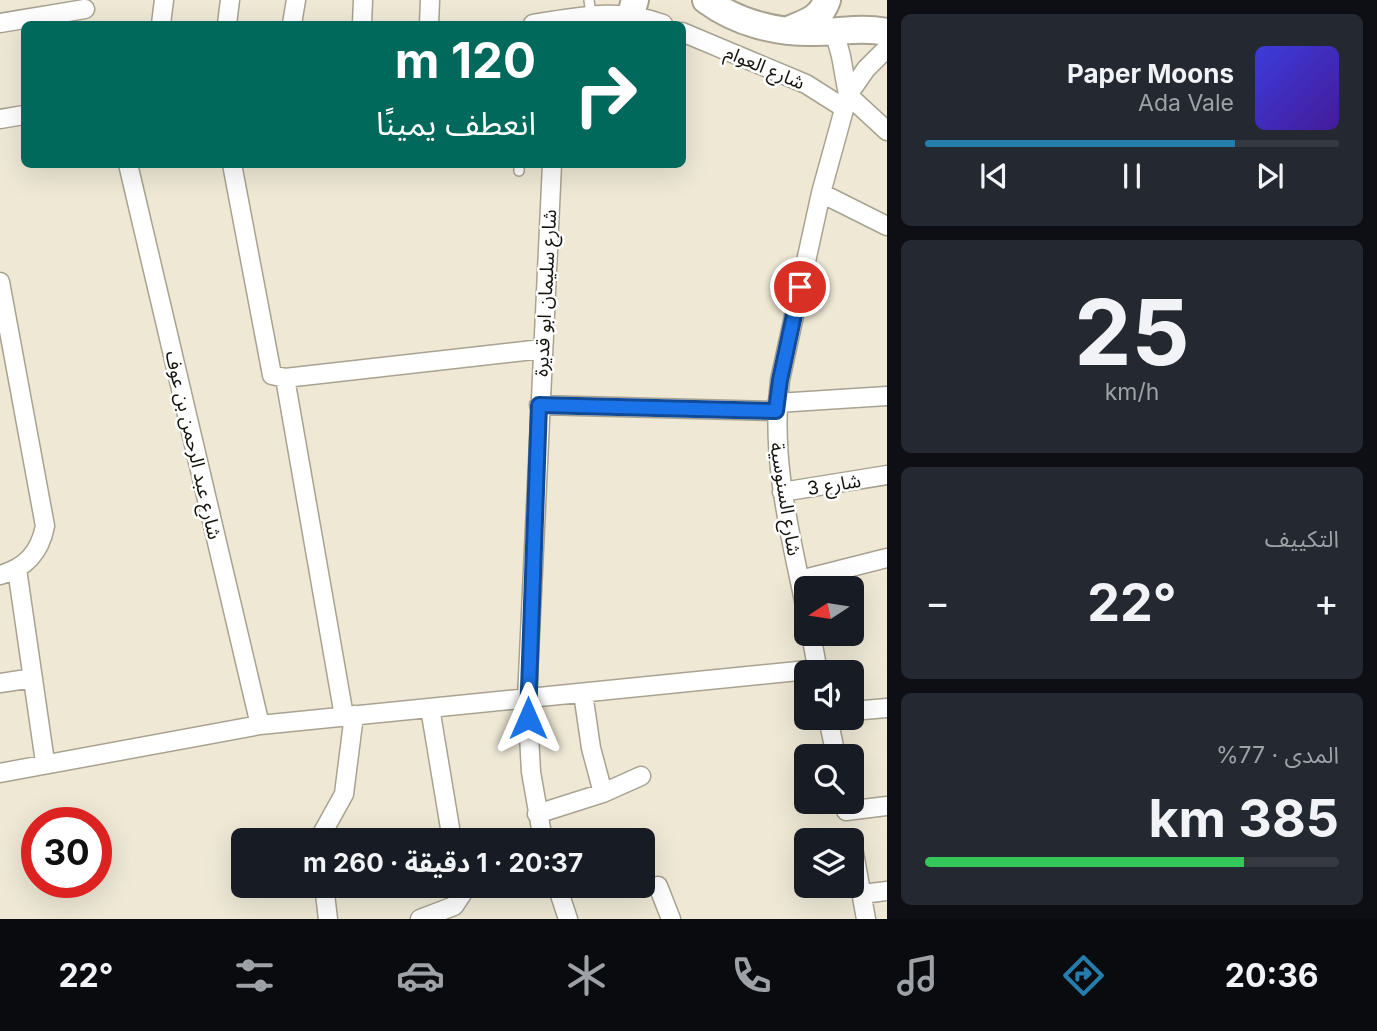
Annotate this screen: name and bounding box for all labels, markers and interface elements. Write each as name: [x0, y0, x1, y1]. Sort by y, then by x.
text: 120 m: [395, 31, 536, 90]
street label: شارع العوام: [720, 40, 808, 97]
icon: right: [560, 49, 651, 140]
text: Paper Moons: [1067, 58, 1234, 89]
text: Ada Vale: [1138, 89, 1234, 117]
text: انعطف يمينًا: [376, 104, 536, 143]
icon: previous: [975, 157, 1013, 195]
icon: pause: [1113, 157, 1151, 195]
icon: next: [1251, 157, 1289, 195]
street label: شارع سليمان ابو قديرة: [530, 209, 563, 377]
pin: [770, 257, 830, 317]
icon: arrive: [781, 268, 819, 306]
text: 25: [1074, 277, 1190, 387]
street label: شارع عبد الرحمن بن عوف: [159, 348, 226, 542]
text: km/h: [1105, 378, 1159, 406]
street label: شارع السنوسية: [763, 441, 806, 558]
street label: شارع 3: [806, 469, 863, 502]
text: التكييف: [1265, 525, 1339, 553]
text: 22°: [1087, 571, 1177, 634]
north arrow: [794, 576, 864, 646]
map controls: [794, 576, 864, 898]
text: −: [925, 579, 950, 625]
text: +: [1314, 579, 1339, 625]
button: sound: [794, 660, 864, 730]
position arrow: [491, 681, 565, 755]
text: المدى · 77%: [1216, 741, 1339, 769]
button: search: [794, 744, 864, 814]
text: 385 km: [1148, 787, 1339, 850]
speed limit sign: 30: [21, 807, 112, 898]
button: layers: [794, 828, 864, 898]
text: 20:37 · 1 دقيقة · 260 m: [303, 847, 583, 878]
icon: filters: [230, 951, 279, 1000]
icon: car: [396, 951, 445, 1000]
icon: climate: [562, 951, 611, 1000]
icon: phone: [727, 951, 776, 1000]
icon: music: [893, 951, 942, 1000]
icon: directions: [1059, 951, 1108, 1000]
text: 22°: [58, 956, 113, 995]
text: 20:36: [1225, 956, 1319, 995]

